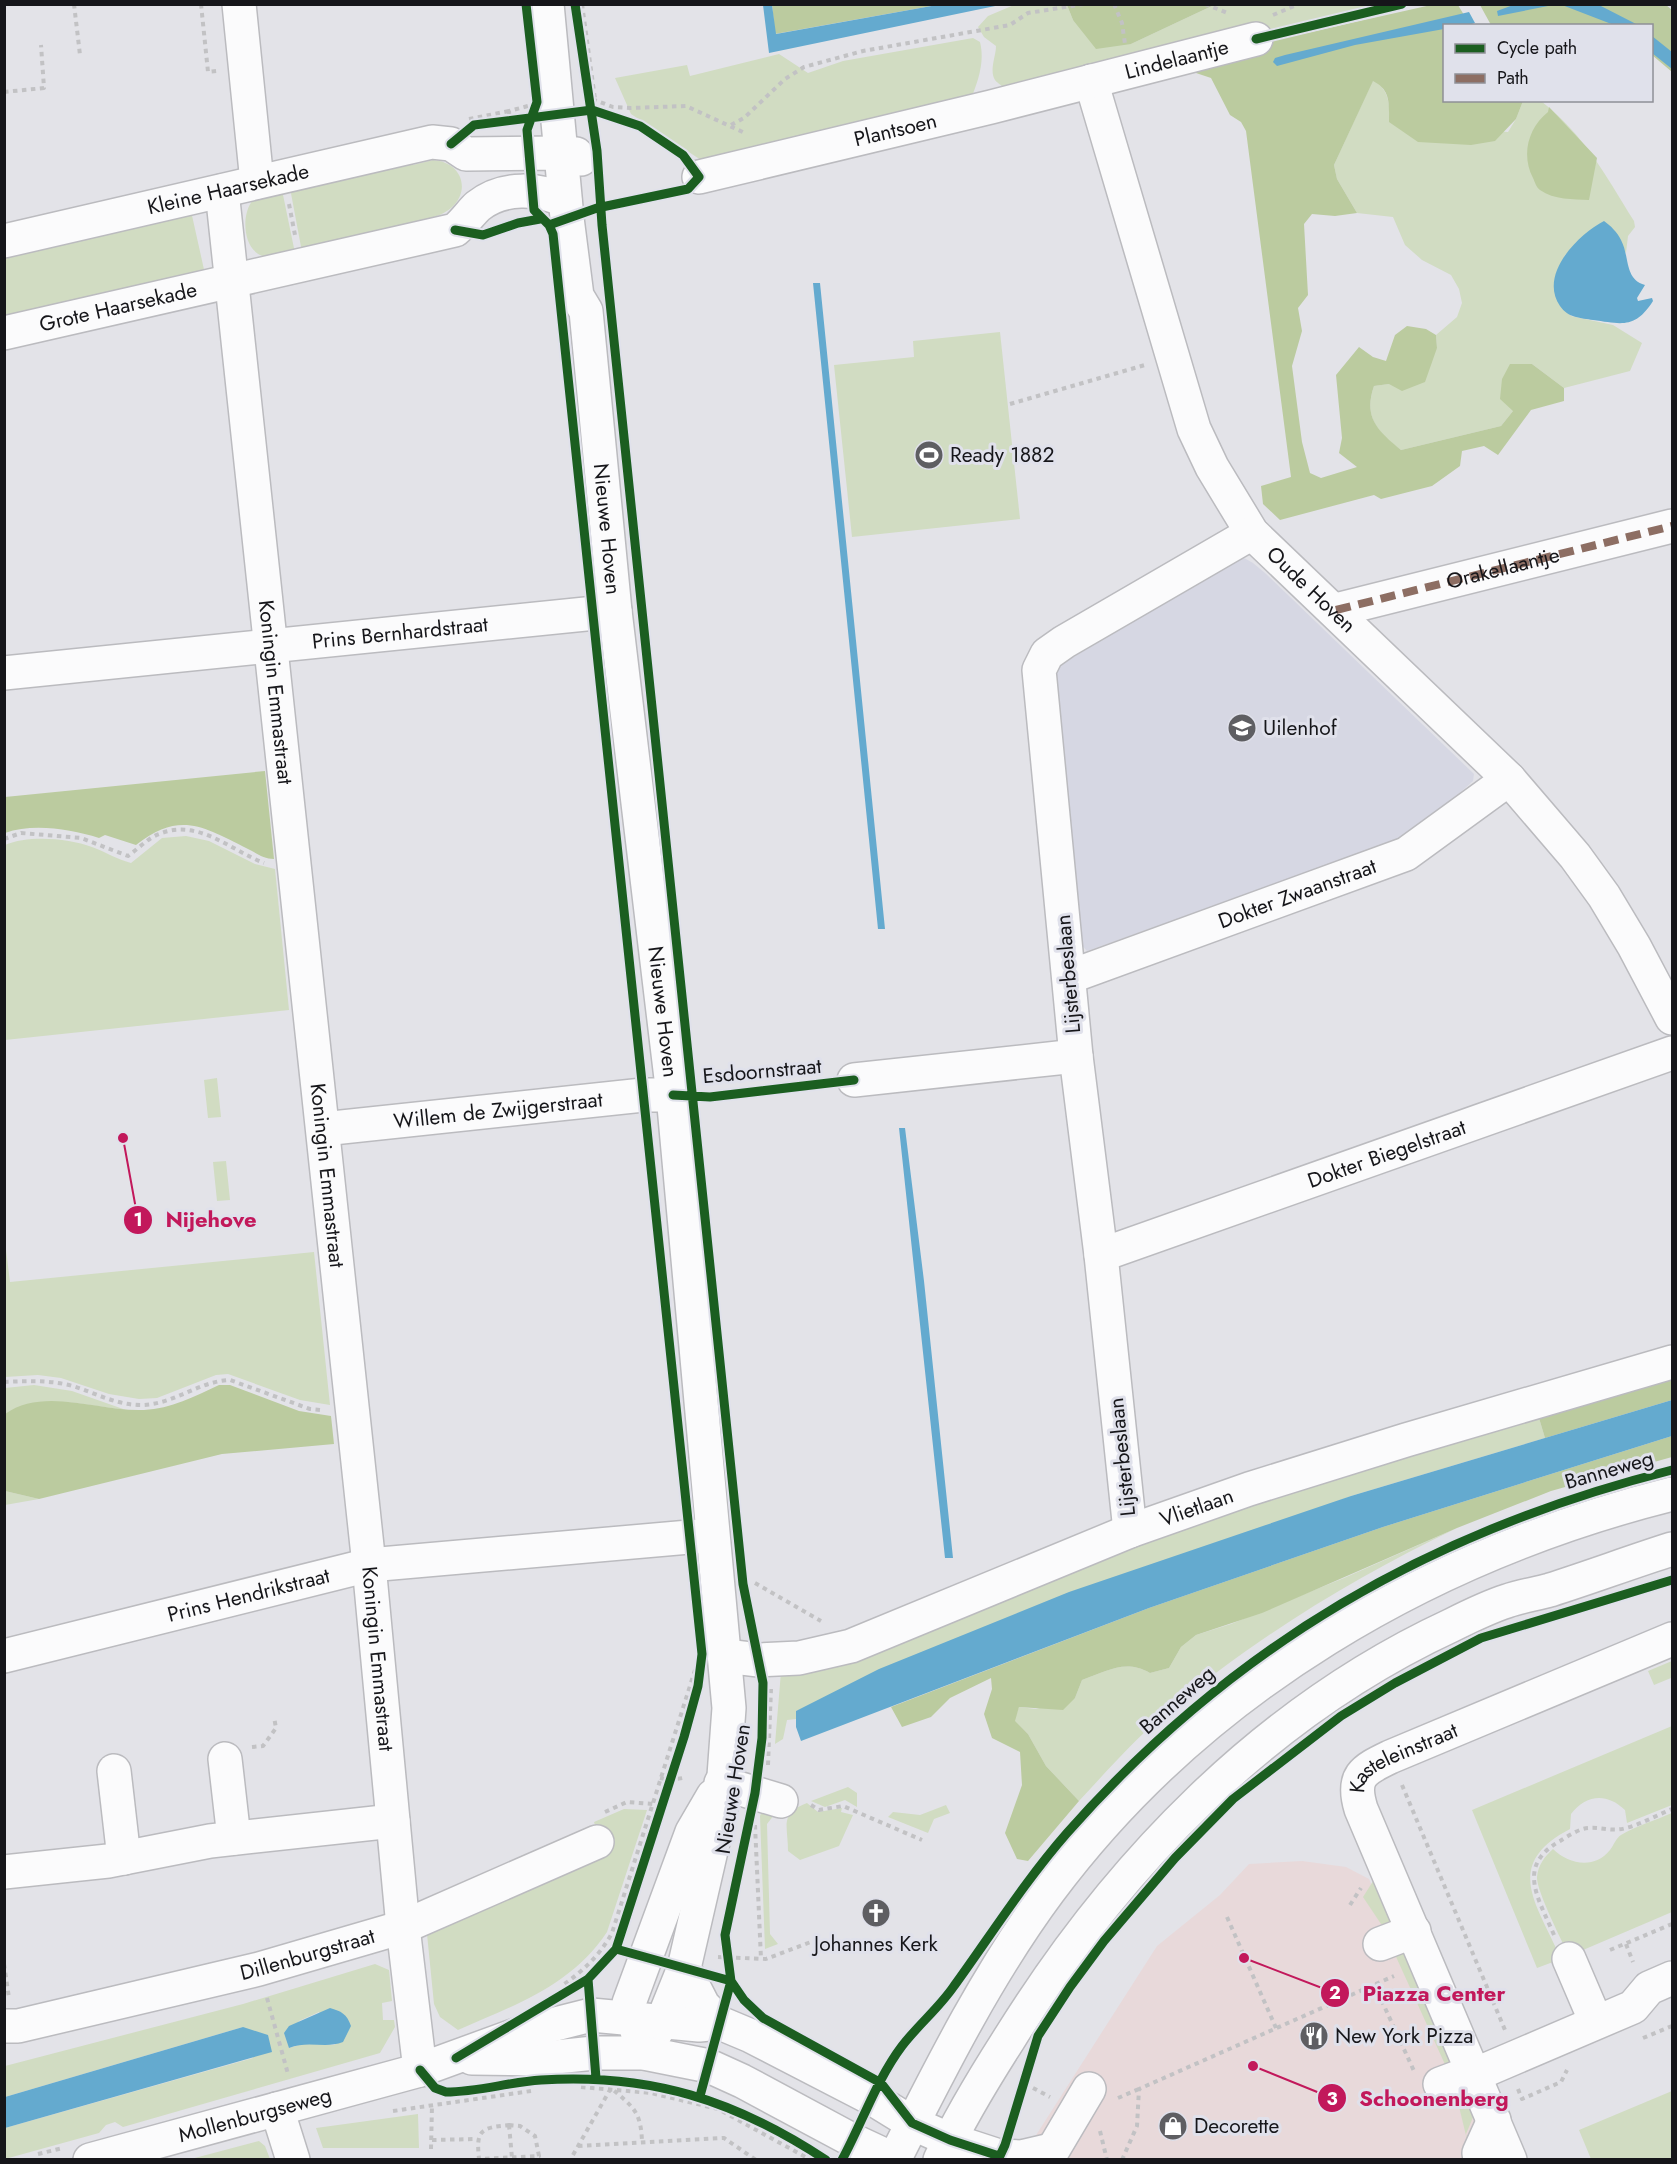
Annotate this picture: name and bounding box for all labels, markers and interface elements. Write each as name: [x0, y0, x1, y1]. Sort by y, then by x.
legend: [1443, 24, 1653, 102]
street label: Lindelaantje: [1122, 32, 1232, 87]
text: Cycle path: [1497, 35, 1577, 61]
text: Path: [1497, 65, 1529, 91]
street label: Plantsoen: [851, 105, 940, 154]
street label: Kleine Haarsekade: [144, 156, 312, 222]
street label: Grote Haarsekade: [36, 274, 200, 339]
sports icon: Ready 1882: [913, 439, 945, 471]
place label: Ready 1882: [950, 440, 1055, 470]
street label: Nieuwe Hoven: [586, 462, 628, 596]
street label: Oude Hoven: [1260, 539, 1363, 640]
street label: Orakellaantje: [1443, 540, 1563, 597]
street label: Koningin Emmastraat: [251, 598, 300, 786]
street label: Prins Bernhardstraat: [311, 609, 489, 657]
school or university icon: Uilenhof: [1226, 712, 1258, 744]
place label: Uilenhof: [1263, 713, 1338, 743]
street label: Dokter Zwaanstraat: [1214, 851, 1381, 936]
street label: Lijsterbeslaan: [1048, 913, 1088, 1035]
street label: Nieuwe Hoven: [640, 945, 686, 1079]
street label: Esdoornstraat: [701, 1051, 823, 1091]
street label: Koningin Emmastraat: [303, 1082, 352, 1269]
street label: Willem de Zwijgerstraat: [392, 1084, 604, 1136]
street label: Dokter Biegelstraat: [1303, 1112, 1470, 1196]
callout: Nijehove: [123, 1200, 268, 1240]
text: Nijehove: [165, 1203, 257, 1235]
text: 1: [133, 1207, 143, 1233]
street label: Lijsterbeslaan: [1101, 1396, 1143, 1518]
street label: Banneweg: [1561, 1443, 1657, 1497]
street label: Vlietlaan: [1156, 1481, 1237, 1534]
street label: Prins Hendrikstraat: [164, 1560, 333, 1630]
street label: Koningin Emmastraat: [354, 1565, 401, 1752]
street label: Banneweg: [1133, 1659, 1221, 1741]
street label: Kasteleinstraat: [1342, 1715, 1462, 1794]
street label: Nieuwe Hoven: [708, 1722, 758, 1856]
church icon: Johannes Kerk: [860, 1897, 892, 1929]
street label: Dillenburgstraat: [237, 1921, 378, 1988]
place label: Johannes Kerk: [811, 1929, 939, 1959]
callout: Piazza Center: [1320, 1973, 1517, 2013]
text: Piazza Center: [1362, 1977, 1506, 2009]
text: 2: [1329, 1980, 1341, 2006]
restaurant icon: New York Pizza: [1298, 2020, 1330, 2052]
place label: New York Pizza: [1335, 2021, 1473, 2051]
callout: Schoonenberg: [1317, 2078, 1520, 2118]
street label: Mollenburgseweg: [175, 2080, 335, 2150]
text: Schoonenberg: [1359, 2082, 1509, 2114]
text: 3: [1326, 2086, 1338, 2112]
shop icon: Decorette: [1157, 2110, 1189, 2142]
place label: Decorette: [1194, 2111, 1279, 2141]

